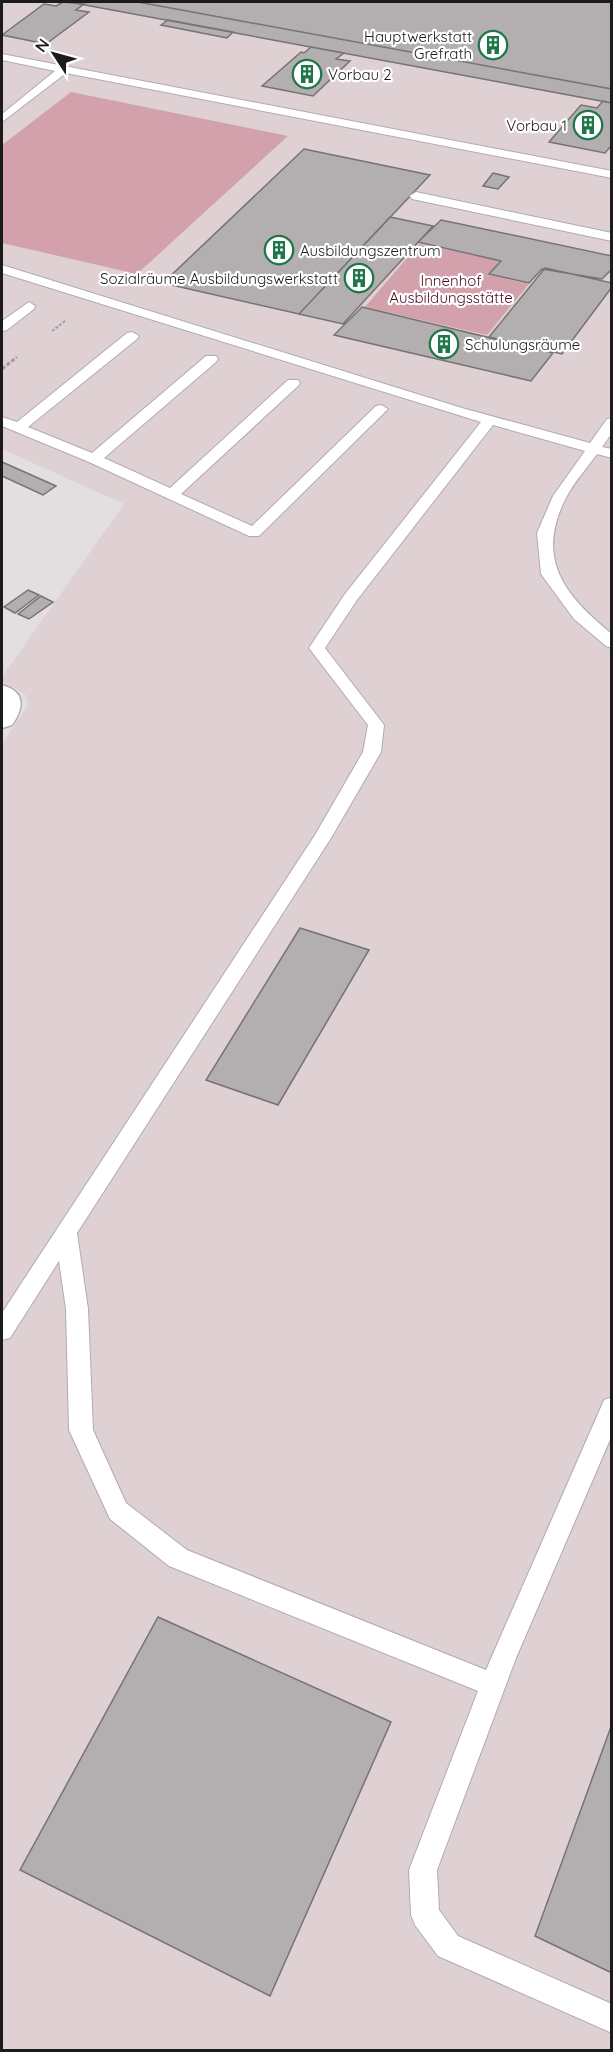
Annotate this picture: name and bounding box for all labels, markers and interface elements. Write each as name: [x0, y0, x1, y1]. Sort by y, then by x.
north arrow: [24, 24, 84, 84]
place label: Hauptwerkstatt Grefrath: [364, 27, 472, 63]
building icon: Hauptwerkstatt Grefrath: [477, 29, 509, 61]
text: N: [30, 35, 53, 56]
building icon: Vorbau 2: [291, 58, 323, 90]
place label: Vorbau 2: [328, 65, 391, 84]
building icon: Vorbau 1: [572, 109, 604, 141]
place label: Vorbau 1: [506, 116, 567, 135]
building icon: Ausbildungszentrum: [263, 234, 295, 266]
place label: Ausbildungszentrum: [300, 241, 441, 260]
building icon: Sozialräume Ausbildungswerkstatt: [343, 262, 375, 294]
place label: Sozialräume Ausbildungswerkstatt: [100, 269, 338, 288]
park label: Innenhof Ausbildungsstätte: [389, 271, 513, 307]
building icon: Schulungsräume: [428, 328, 460, 360]
place label: Schulungsräume: [465, 335, 580, 354]

